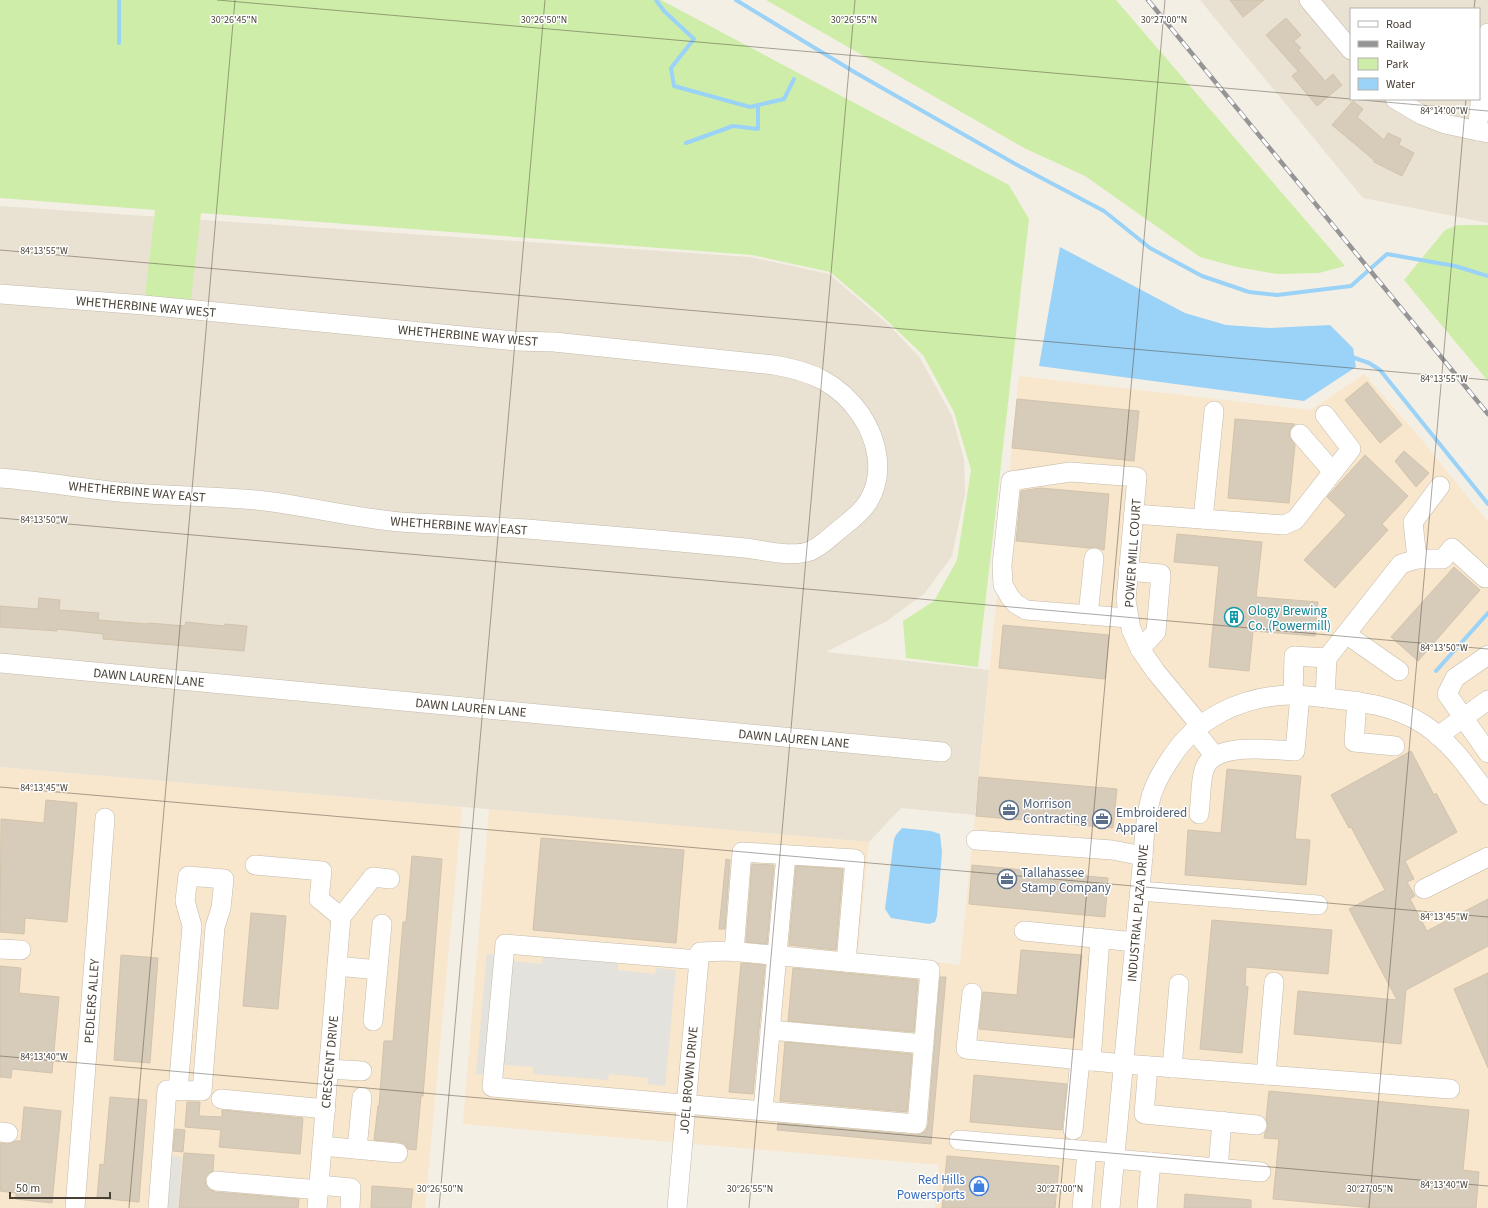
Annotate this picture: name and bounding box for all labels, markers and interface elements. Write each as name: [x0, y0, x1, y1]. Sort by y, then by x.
legend: [1350, 8, 1480, 100]
text: 30°26'45"N: [211, 13, 257, 27]
text: 30°26'50"N: [521, 13, 567, 27]
text: 30°26'55"N: [831, 13, 877, 27]
text: 30°27'00"N: [1141, 13, 1187, 27]
text: Road: [1386, 16, 1412, 33]
text: Railway: [1386, 36, 1425, 53]
text: Park: [1386, 56, 1408, 73]
text: Water: [1386, 76, 1416, 93]
text: 84°14'00"W: [1420, 104, 1468, 118]
text: 84°13'55"W: [20, 244, 68, 258]
street label: WHETHERBINE WAY WEST: [75, 292, 217, 322]
street label: WHETHERBINE WAY WEST: [397, 321, 539, 351]
text: 84°13'55"W: [1420, 372, 1468, 386]
street label: WHETHERBINE WAY EAST: [68, 477, 206, 507]
street label: POWER MILL COURT: [1120, 498, 1146, 608]
street label: WHETHERBINE WAY EAST: [390, 512, 528, 540]
text: 84°13'50"W: [20, 513, 68, 527]
place label: Ology Brewing Co. (Powermill): [1248, 602, 1331, 635]
building icon: Ology Brewing Co. (Powermill): [1223, 606, 1245, 628]
text: 84°13'50"W: [1420, 641, 1468, 655]
street label: DAWN LAUREN LANE: [92, 664, 205, 692]
street label: DAWN LAUREN LANE: [414, 694, 527, 722]
street label: DAWN LAUREN LANE: [737, 725, 850, 753]
text: 84°13'45"W: [20, 781, 68, 795]
place label: Morrison Contracting: [1023, 795, 1087, 828]
office icon: Morrison Contracting: [998, 799, 1020, 821]
place label: Embroidered Apparel: [1116, 804, 1187, 837]
office icon: Embroidered Apparel: [1091, 808, 1113, 830]
street label: INDUSTRIAL PLAZA DRIVE: [1123, 843, 1153, 983]
place label: Tallahassee Stamp Company: [1021, 864, 1111, 897]
office icon: Tallahassee Stamp Company: [996, 868, 1018, 890]
text: 84°13'45"W: [1420, 910, 1468, 924]
street label: PEDLERS ALLEY: [80, 957, 104, 1044]
street label: CRESCENT DRIVE: [317, 1015, 343, 1109]
street label: JOEL BROWN DRIVE: [675, 1025, 703, 1135]
text: 84°13'40"W: [20, 1050, 68, 1064]
place label: Red Hills Powersports: [897, 1171, 966, 1204]
scale bar: [10, 1174, 110, 1200]
shop icon: Red Hills Powersports: [968, 1175, 990, 1197]
text: 84°13'40"W: [1420, 1178, 1468, 1192]
text: 50 m: [16, 1180, 40, 1197]
text: 30°26'50"N: [417, 1182, 463, 1196]
text: 30°26'55"N: [727, 1182, 773, 1196]
text: 30°27'00"N: [1037, 1182, 1083, 1196]
text: 30°27'05"N: [1347, 1182, 1393, 1196]

